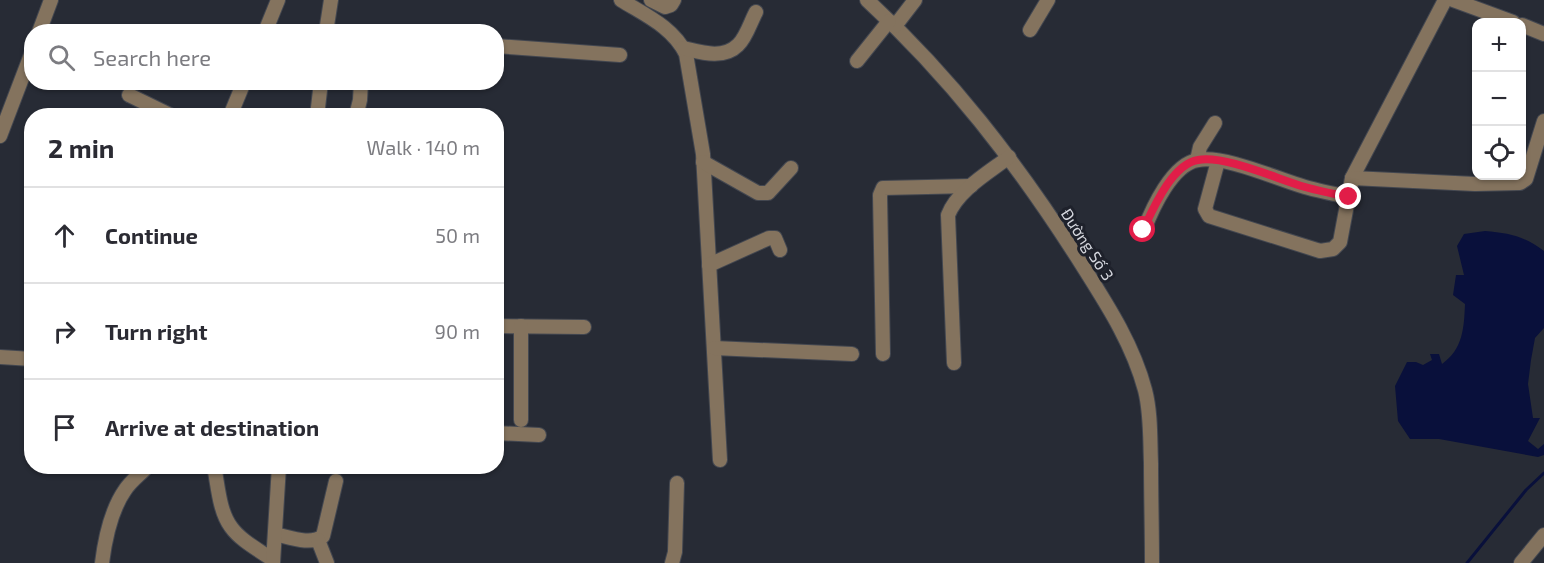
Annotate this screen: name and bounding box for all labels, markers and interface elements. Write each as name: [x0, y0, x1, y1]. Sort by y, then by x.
map controls: [1472, 18, 1526, 180]
button: +: [1472, 18, 1526, 72]
search box: [24, 24, 504, 90]
icon: search: [45, 41, 78, 74]
text: Search here: [93, 44, 211, 70]
button: −: [1472, 72, 1526, 126]
button: locate: [1472, 126, 1526, 180]
text: 2 min: [48, 132, 114, 163]
text: Walk · 140 m: [366, 135, 480, 159]
route end: [1335, 183, 1361, 209]
street label: Đường Số 3: [1058, 205, 1118, 283]
route start: [1129, 216, 1155, 242]
icon: ahead: [48, 219, 81, 252]
text: Continue: [105, 222, 198, 248]
text: 50 m: [435, 223, 480, 247]
icon: right: [48, 315, 81, 348]
text: Turn right: [105, 318, 207, 344]
text: 90 m: [435, 319, 480, 343]
icon: arrive: [48, 411, 81, 444]
text: Arrive at destination: [105, 414, 319, 440]

